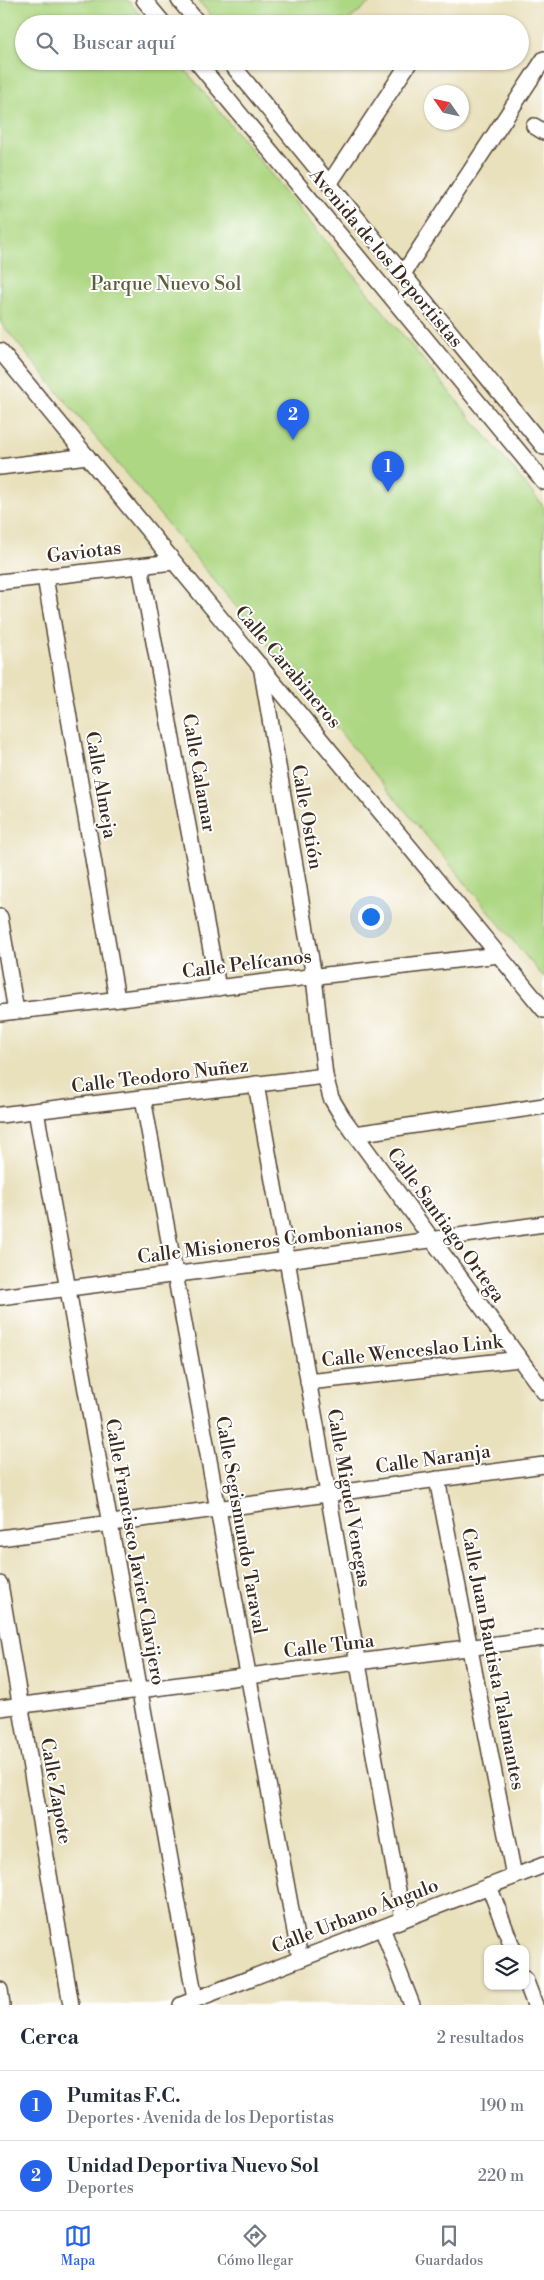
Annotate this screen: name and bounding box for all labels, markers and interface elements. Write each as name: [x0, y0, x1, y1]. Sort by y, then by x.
search box: [15, 15, 529, 70]
icon: search: [33, 29, 61, 57]
text: Buscar aquí: [73, 31, 175, 55]
north arrow: [424, 85, 469, 130]
street label: Avenida de los Deportistas: [303, 163, 468, 353]
park label: Parque Nuevo Sol: [91, 272, 242, 296]
pin: 2: [277, 399, 309, 440]
pin: 1: [372, 451, 404, 492]
street label: Gaviotas: [45, 536, 123, 568]
street label: Calle Carabineros: [230, 601, 346, 733]
street label: Calle Calamar: [177, 712, 221, 834]
street label: Calle Almeja: [80, 730, 122, 841]
street label: Calle Ostión: [286, 763, 328, 871]
your location: [358, 904, 384, 930]
street label: Calle Pelícanos: [181, 944, 313, 984]
street label: Calle Teodoro Nuñez: [70, 1053, 250, 1099]
street label: Calle Santiago Ortega: [382, 1143, 510, 1307]
street label: Calle Misioneros Combonianos: [136, 1213, 404, 1269]
street label: Calle Wenceslao Link: [320, 1329, 505, 1372]
street label: Calle Miguel Venegas: [322, 1407, 376, 1589]
street label: Calle Segismundo Taraval: [210, 1414, 272, 1636]
street label: Calle Francisco Javier Clavijero: [100, 1417, 170, 1687]
street label: Calle Naranja: [374, 1439, 492, 1479]
street label: Calle Juan Bautista Talamantes: [456, 1526, 530, 1792]
street label: Calle Tuna: [282, 1628, 376, 1663]
street label: Calle Zapote: [35, 1736, 77, 1846]
street label: Calle Urbano Ángulo: [268, 1872, 442, 1959]
map controls: [484, 1945, 529, 1990]
button: layers: [484, 1945, 529, 1990]
text: Cerca: [20, 2025, 79, 2051]
text: 2 resultados: [437, 2028, 524, 2048]
text: Pumitas F.C.: [67, 2084, 180, 2108]
text: 1: [32, 2096, 40, 2116]
text: 190 m: [480, 2096, 524, 2116]
text: Deportes · Avenida de los Deportistas: [67, 2108, 334, 2128]
text: Unidad Deportiva Nuevo Sol: [67, 2154, 319, 2178]
text: 2: [31, 2166, 41, 2186]
text: 220 m: [478, 2166, 524, 2186]
text: Deportes: [67, 2178, 134, 2198]
tab: Mapa: [61, 2222, 95, 2270]
tab: Cómo llegar: [217, 2222, 293, 2270]
tab: Guardados: [415, 2222, 483, 2270]

